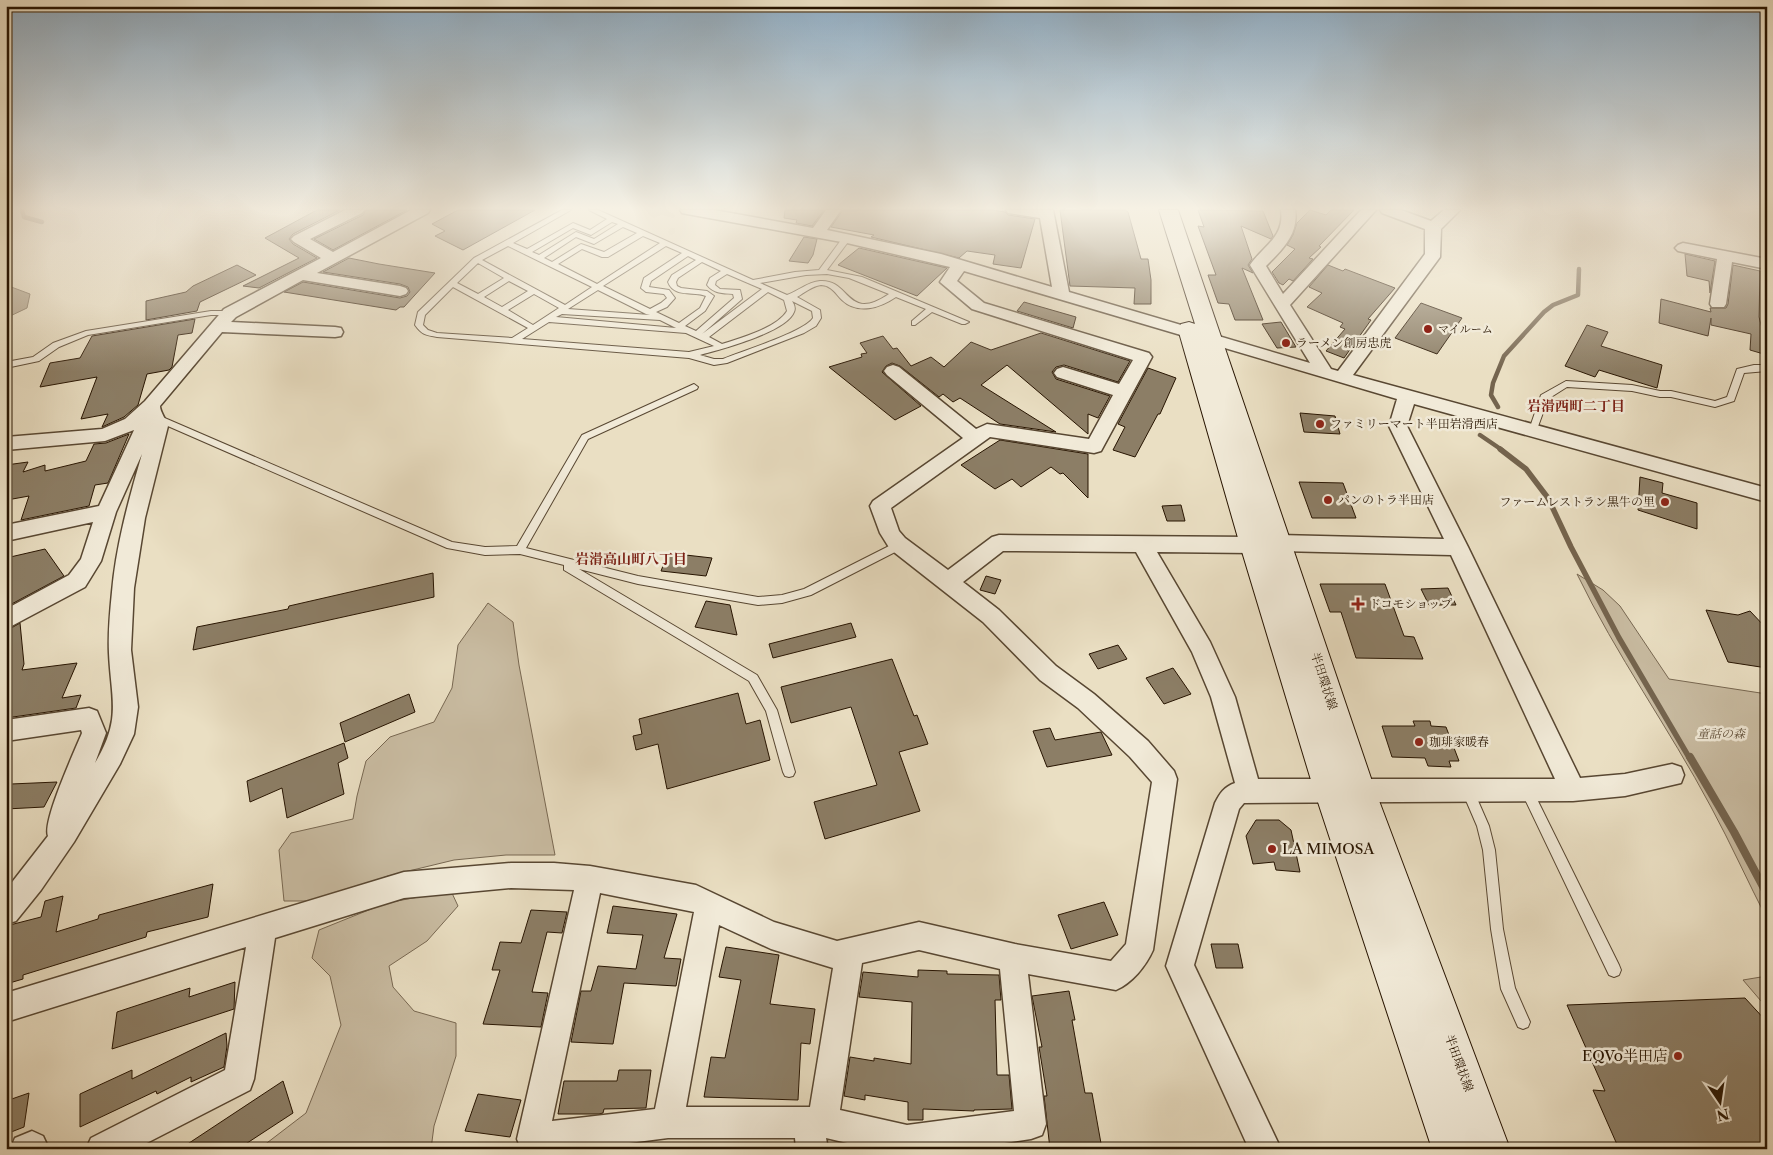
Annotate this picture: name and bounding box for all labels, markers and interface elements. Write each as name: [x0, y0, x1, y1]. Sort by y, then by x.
place label: マイルーム: [1438, 322, 1493, 336]
marker: マイルーム: [1422, 323, 1434, 335]
place label: ラーメン創房忠虎: [1296, 335, 1391, 350]
marker: ラーメン創房忠虎: [1280, 337, 1292, 349]
district label: 岩滑西町二丁目: [1527, 397, 1625, 415]
place label: ファミリーマート半田岩滑西店: [1330, 416, 1498, 431]
marker: ファミリーマート半田岩滑西店: [1314, 418, 1326, 430]
place label: パンのトラ半田店: [1338, 492, 1434, 507]
marker: パンのトラ半田店: [1322, 494, 1334, 506]
place label: ファームレストラン黒牛の里: [1500, 494, 1655, 509]
marker: ファームレストラン黒牛の里: [1659, 496, 1671, 508]
district label: 岩滑高山町八丁目: [575, 550, 687, 568]
place label: ドコモショップ: [1369, 596, 1452, 611]
marker: ドコモショップ: [1351, 597, 1365, 611]
street label: 半田環状線: [1308, 650, 1341, 712]
park label: 童話の森: [1697, 726, 1747, 741]
place label: 珈琲家暖春: [1429, 734, 1489, 749]
marker: 珈琲家暖春: [1413, 736, 1425, 748]
place label: LA MIMOSA: [1282, 839, 1375, 858]
marker: LA MIMOSA: [1266, 843, 1278, 855]
street label: 半田環状線: [1442, 1032, 1477, 1094]
place label: EQVo半田店: [1582, 1046, 1668, 1065]
marker: EQVo半田店: [1672, 1050, 1684, 1062]
north arrow: [1696, 1078, 1746, 1128]
text: N: [1715, 1105, 1731, 1125]

